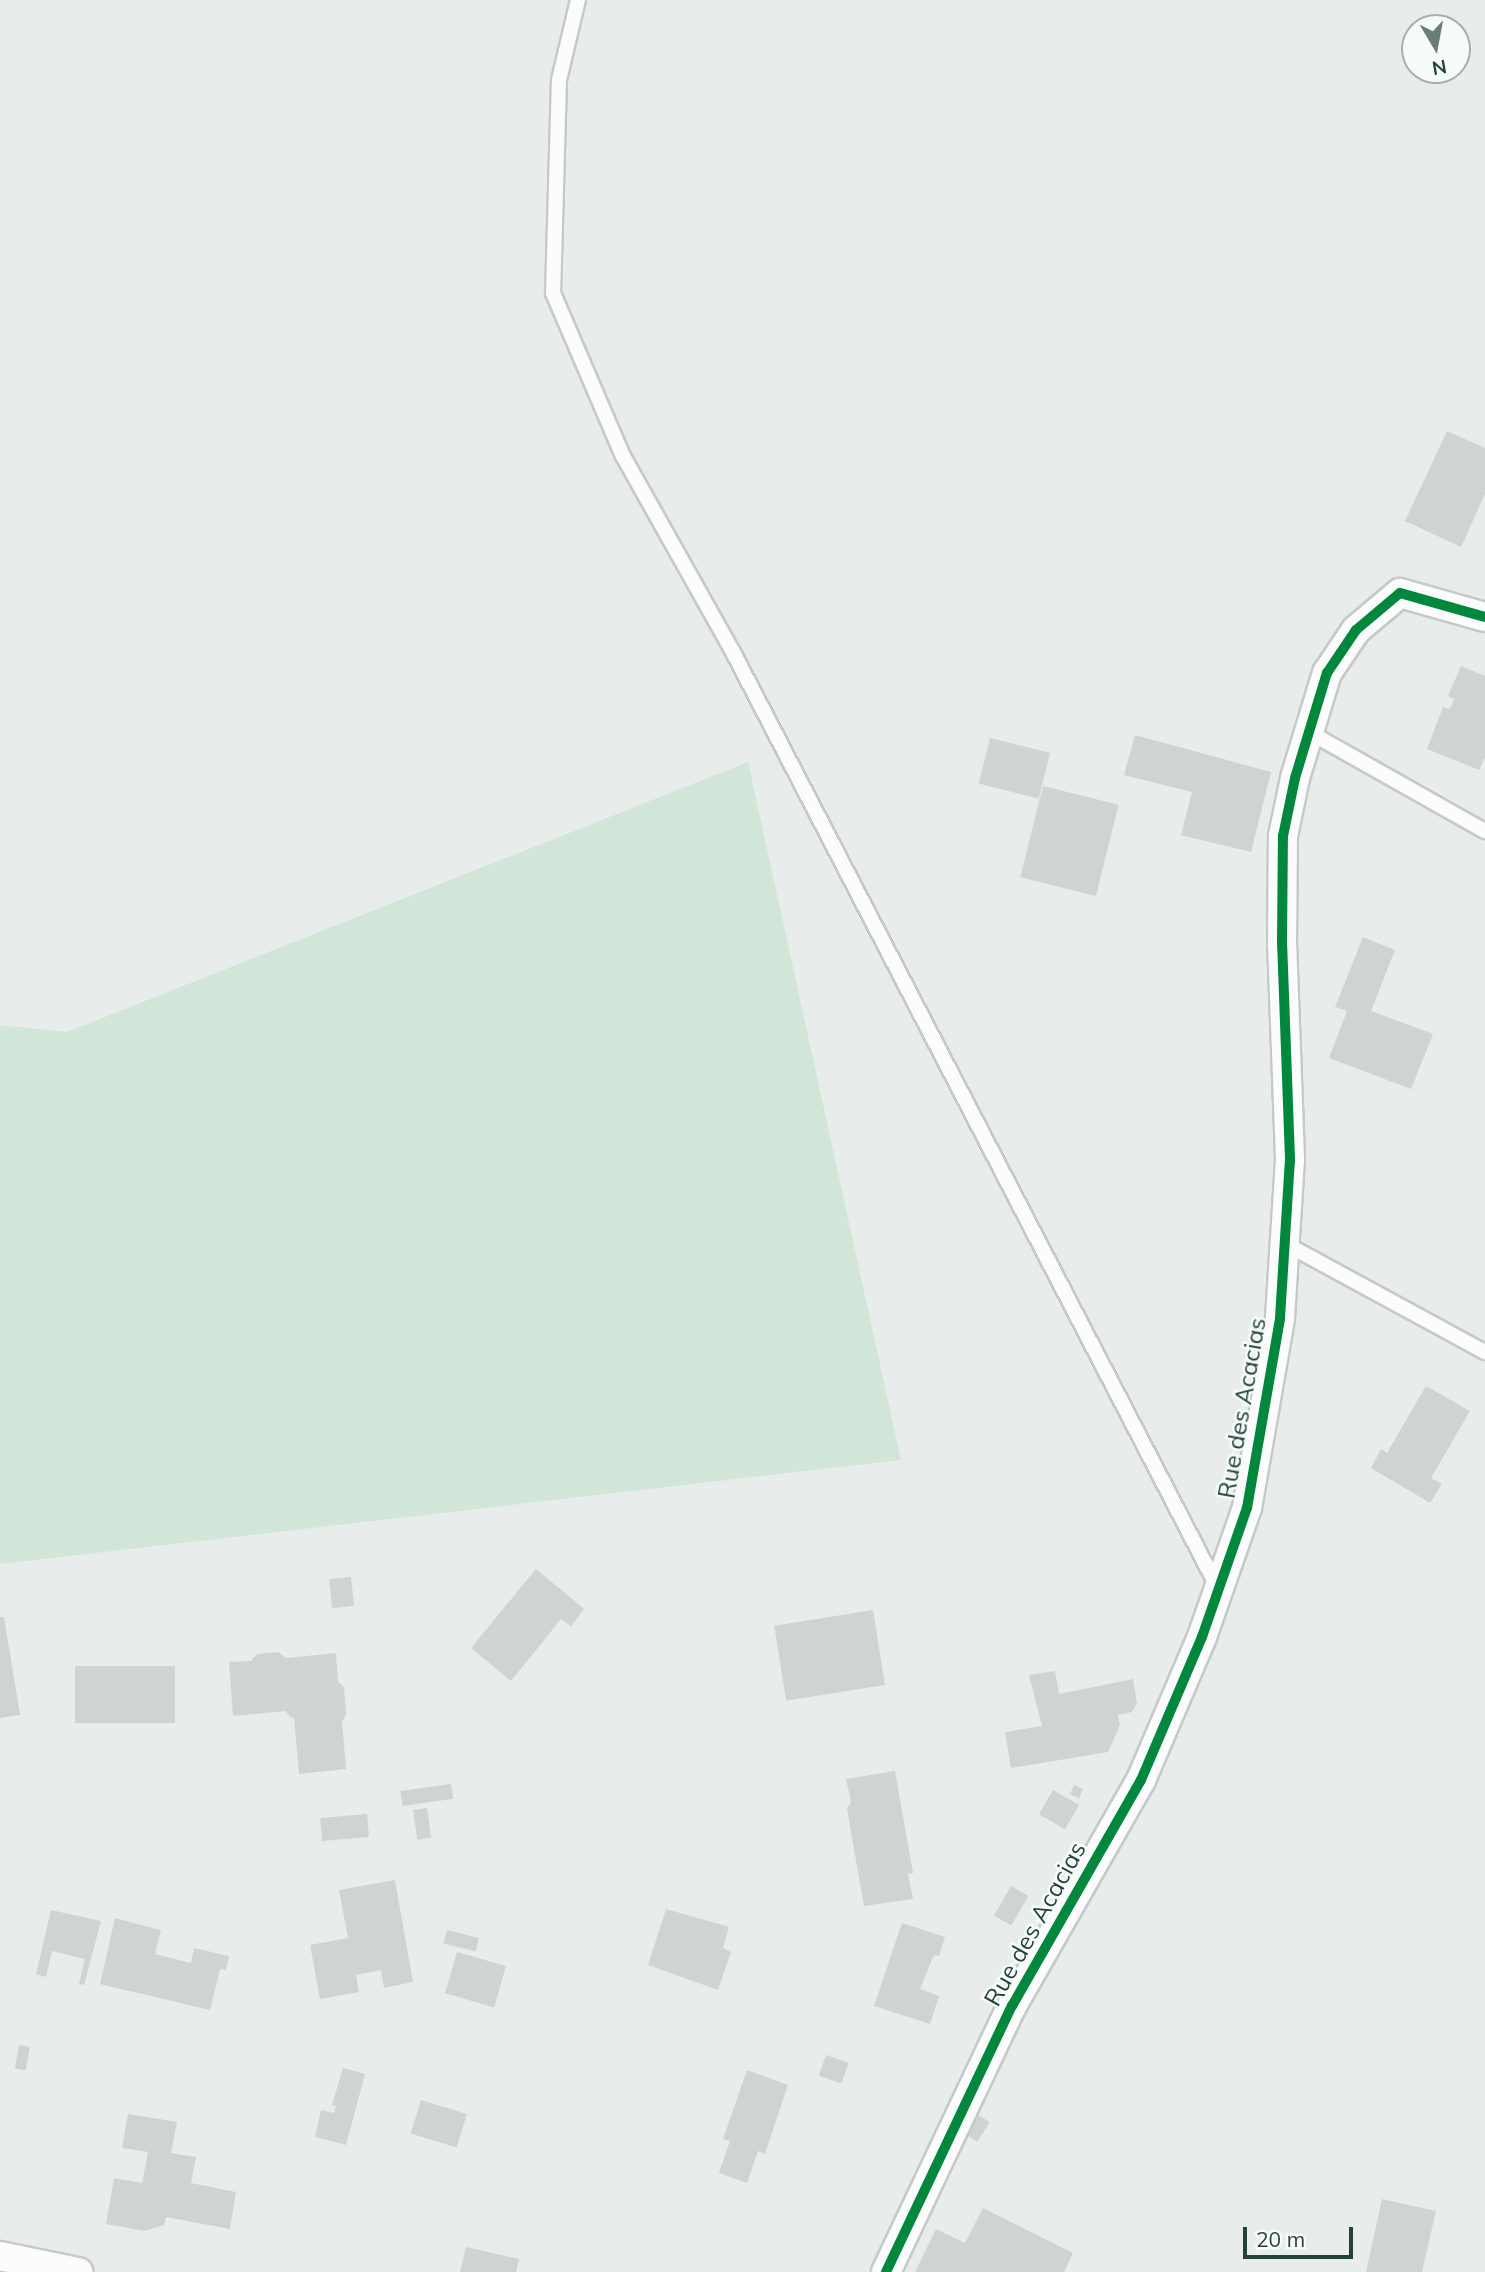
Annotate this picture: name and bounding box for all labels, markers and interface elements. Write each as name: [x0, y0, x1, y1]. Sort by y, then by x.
north arrow: [1401, 14, 1471, 84]
text: N: [1430, 55, 1448, 81]
street label: Rue des Acacias: [1212, 1315, 1272, 1501]
street label: Rue des Acacias: [978, 1837, 1092, 2011]
scale bar: [1247, 2212, 1357, 2256]
text: 20 m: [1256, 2226, 1305, 2252]

